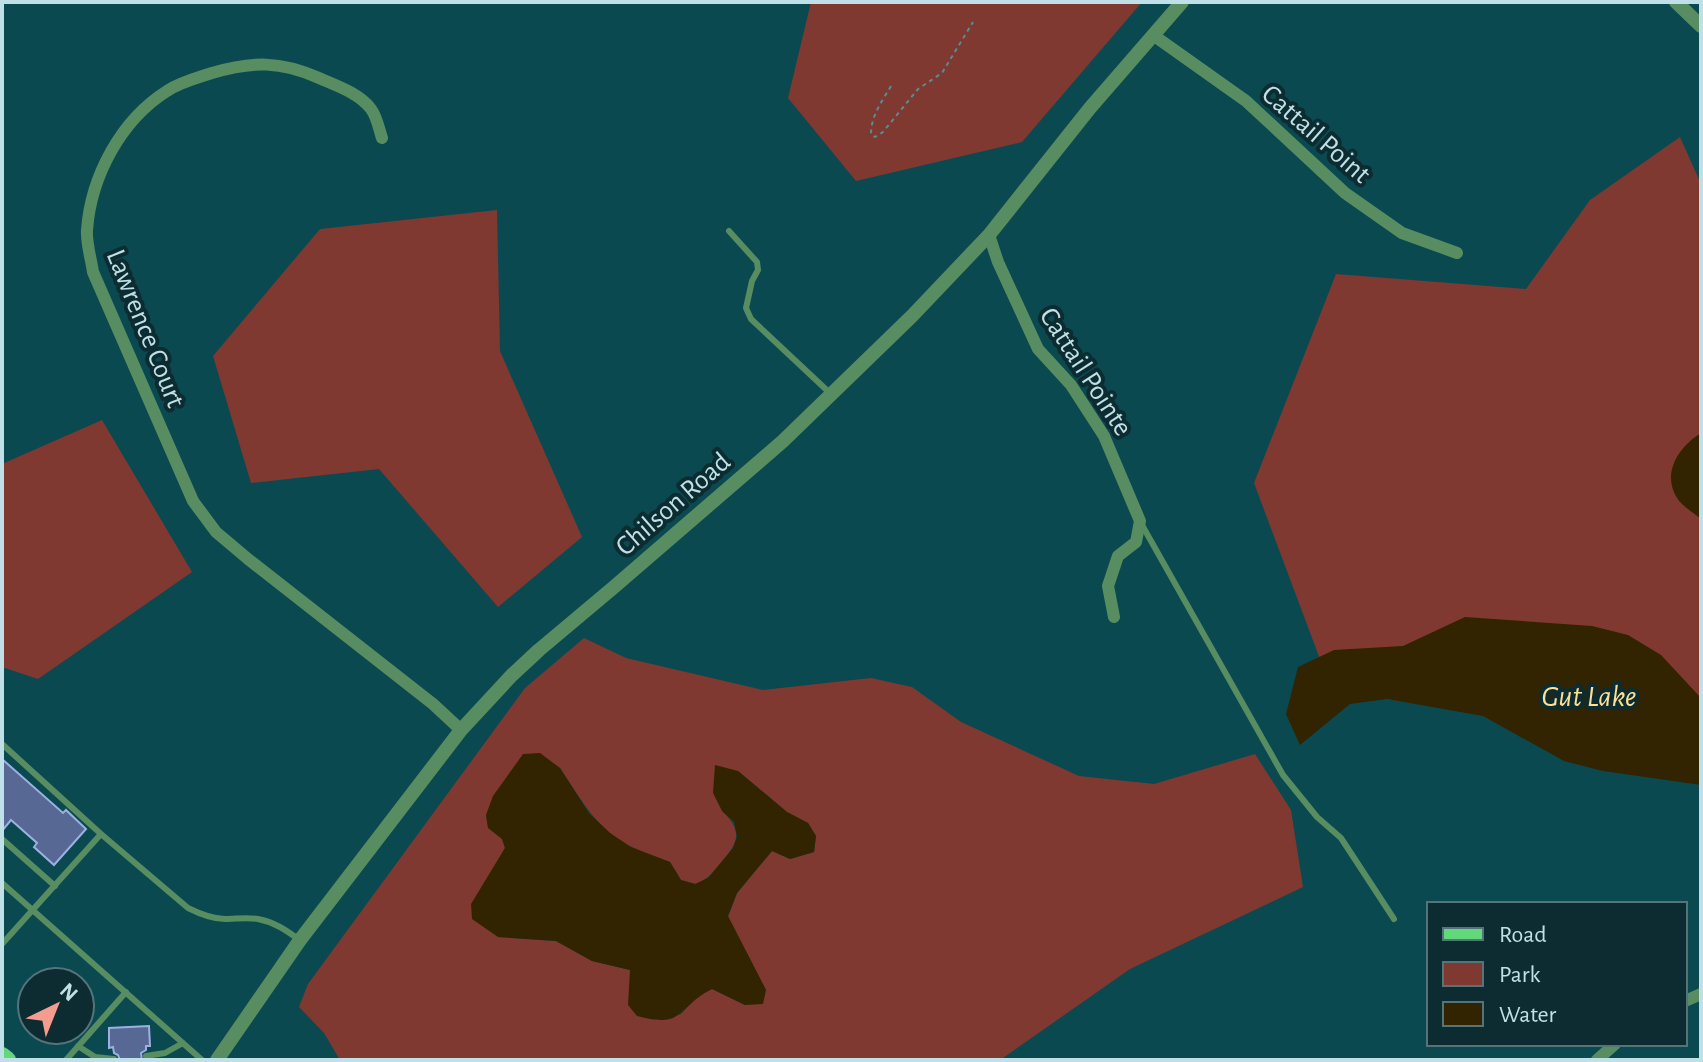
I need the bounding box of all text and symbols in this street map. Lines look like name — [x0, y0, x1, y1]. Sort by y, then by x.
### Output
street label: Cattail Point — [1256, 80, 1375, 189]
street label: Lawrence Court — [101, 246, 190, 412]
street label: Cattail Pointe — [1034, 303, 1137, 441]
street label: Chilson Road — [611, 448, 736, 561]
water label: Gut Lake — [1542, 682, 1636, 712]
legend — [1427, 902, 1687, 1046]
text: Road — [1499, 923, 1547, 947]
text: Park — [1499, 963, 1540, 987]
north arrow — [16, 966, 96, 1046]
text: N — [56, 979, 82, 1005]
text: Water — [1499, 1003, 1557, 1027]

